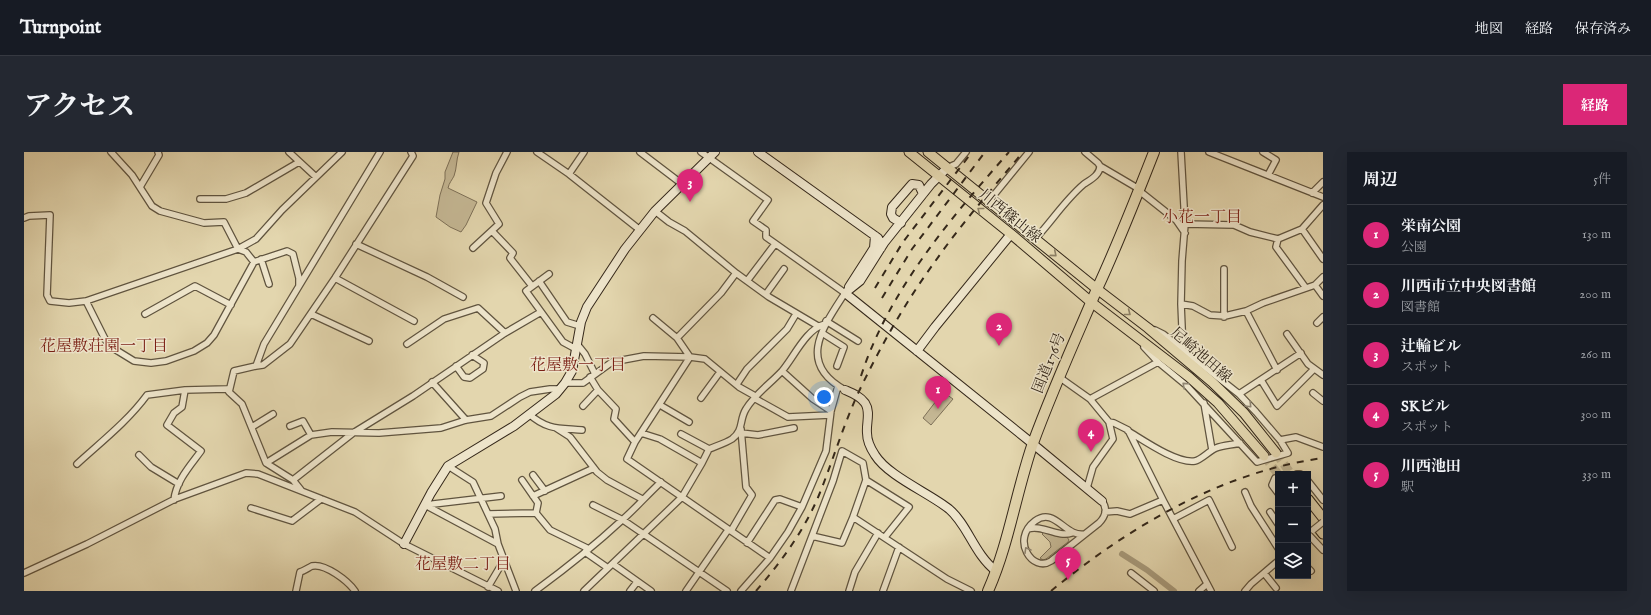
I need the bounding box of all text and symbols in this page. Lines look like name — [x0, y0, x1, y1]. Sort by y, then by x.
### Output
text: Turnpoint — [20, 16, 101, 40]
text: 地図 — [1475, 20, 1503, 38]
text: 経路 — [1525, 20, 1553, 38]
text: 保存済み — [1575, 20, 1631, 38]
button: 経路 — [1563, 84, 1627, 125]
text: アクセス — [24, 90, 135, 125]
pin: 3 — [677, 169, 703, 202]
text: 周辺 — [1363, 170, 1397, 191]
text: 5件 — [1593, 171, 1611, 188]
street label: 川西篠山線 — [975, 185, 1045, 247]
one-way arrow — [978, 207, 985, 214]
district label: 小花一丁目 — [1162, 208, 1242, 228]
text: 栄南公園 — [1401, 217, 1461, 236]
text: 1 — [1374, 226, 1378, 243]
text: 130 m — [1582, 226, 1611, 243]
text: 公園 — [1401, 239, 1427, 256]
one-way arrow — [1050, 249, 1057, 256]
text: 川西市立中央図書館 — [1401, 277, 1536, 296]
text: 2 — [1373, 286, 1379, 303]
text: 200 m — [1579, 286, 1611, 303]
text: 図書館 — [1401, 299, 1440, 316]
one-way arrow — [1124, 308, 1131, 315]
pin: 2 — [986, 313, 1012, 346]
street label: 尼崎池田線 — [1166, 323, 1236, 387]
street label: 国道176号 — [1028, 330, 1070, 396]
district label: 花屋敷荘園一丁目 — [40, 337, 168, 357]
text: 辻輪ビル — [1401, 337, 1461, 356]
text: 3 — [1374, 346, 1378, 363]
text: 260 m — [1580, 346, 1611, 363]
district label: 花屋敷一丁目 — [530, 356, 626, 376]
text: スポット — [1401, 359, 1453, 376]
pin: 1 — [925, 376, 951, 409]
one-way arrow — [1183, 383, 1190, 390]
your location — [814, 387, 834, 407]
text: SKビル — [1401, 397, 1450, 416]
one-way arrow — [1244, 400, 1252, 408]
text: 4 — [1373, 406, 1379, 423]
text: 300 m — [1580, 406, 1611, 423]
pin: 4 — [1078, 419, 1104, 452]
text: スポット — [1401, 419, 1453, 436]
text: 川西池田 — [1401, 457, 1461, 476]
text: 5 — [1374, 466, 1378, 483]
text: 330 m — [1582, 466, 1611, 483]
map controls — [1275, 471, 1311, 579]
button: + — [1275, 471, 1311, 507]
text: 駅 — [1401, 479, 1414, 496]
button: − — [1275, 507, 1311, 543]
button: layers — [1275, 543, 1311, 579]
one-way arrow — [1024, 547, 1031, 554]
pin: 5 — [1055, 547, 1081, 580]
district label: 花屋敷二丁目 — [415, 555, 511, 575]

